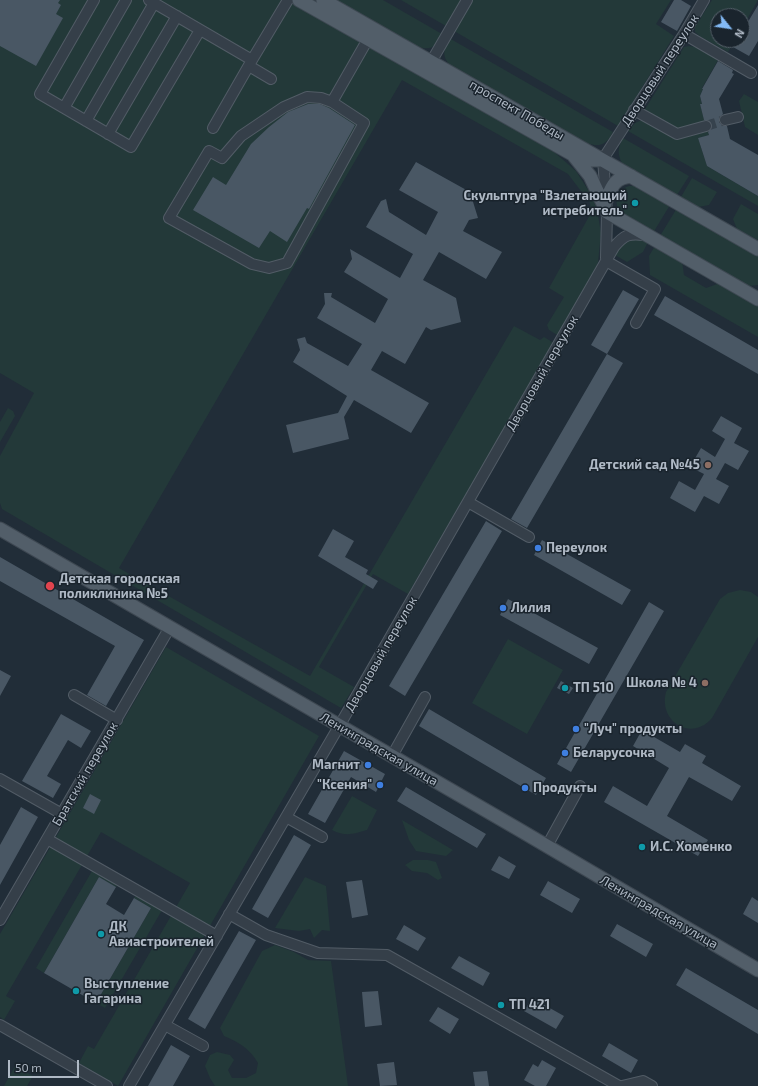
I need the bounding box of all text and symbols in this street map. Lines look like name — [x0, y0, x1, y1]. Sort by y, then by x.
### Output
north arrow — [710, 8, 750, 48]
street label: Дворцовый переулок — [618, 11, 702, 129]
text: N — [732, 27, 748, 40]
street label: проспект Победы — [467, 76, 567, 144]
place label: Скульптура "Взлетающий истребитель" — [463, 188, 627, 219]
marker: Скульптура "Взлетающий истребитель" — [630, 198, 640, 208]
street label: Дворцовый переулок — [503, 313, 581, 433]
place label: Детский сад №45 — [589, 457, 700, 473]
marker: Детский сад №45 — [703, 460, 713, 470]
place label: Переулок — [546, 540, 607, 556]
marker: Переулок — [533, 543, 543, 553]
place label: Детская городская поликлиника №5 — [59, 571, 180, 602]
marker: Детская городская поликлиника №5 — [44, 580, 56, 592]
street label: Дворцовый переулок — [342, 594, 420, 714]
place label: Лилия — [511, 600, 551, 616]
marker: Лилия — [498, 603, 508, 613]
place label: Школа № 4 — [626, 675, 697, 691]
marker: Школа № 4 — [700, 678, 710, 688]
place label: ТП 510 — [573, 680, 614, 696]
marker: ТП 510 — [560, 683, 570, 693]
street label: Ленинградская улица — [317, 709, 441, 789]
street label: Братский переулок — [49, 719, 121, 829]
place label: "Луч" продукты — [584, 721, 682, 737]
marker: "Луч" продукты — [571, 724, 581, 734]
place label: Беларусочка — [573, 745, 655, 761]
marker: Беларусочка — [560, 748, 570, 758]
place label: Магнит — [312, 757, 360, 773]
marker: Магнит — [363, 760, 373, 770]
place label: "Ксения" — [317, 777, 372, 793]
marker: "Ксения" — [375, 780, 385, 790]
place label: Продукты — [533, 780, 597, 796]
marker: Продукты — [520, 783, 530, 793]
place label: И.С. Хоменко — [650, 839, 732, 855]
marker: И.С. Хоменко — [637, 842, 647, 852]
street label: Ленинградская улица — [597, 872, 721, 952]
place label: ДК Авиастроителей — [109, 919, 214, 950]
marker: ДК Авиастроителей — [96, 929, 106, 939]
place label: Выступление Гагарина — [84, 976, 169, 1007]
marker: Выступление Гагарина — [71, 986, 81, 996]
place label: ТП 421 — [509, 997, 550, 1013]
marker: ТП 421 — [496, 1000, 506, 1010]
scale bar — [10, 1052, 81, 1078]
text: 50 m — [15, 1060, 42, 1074]

